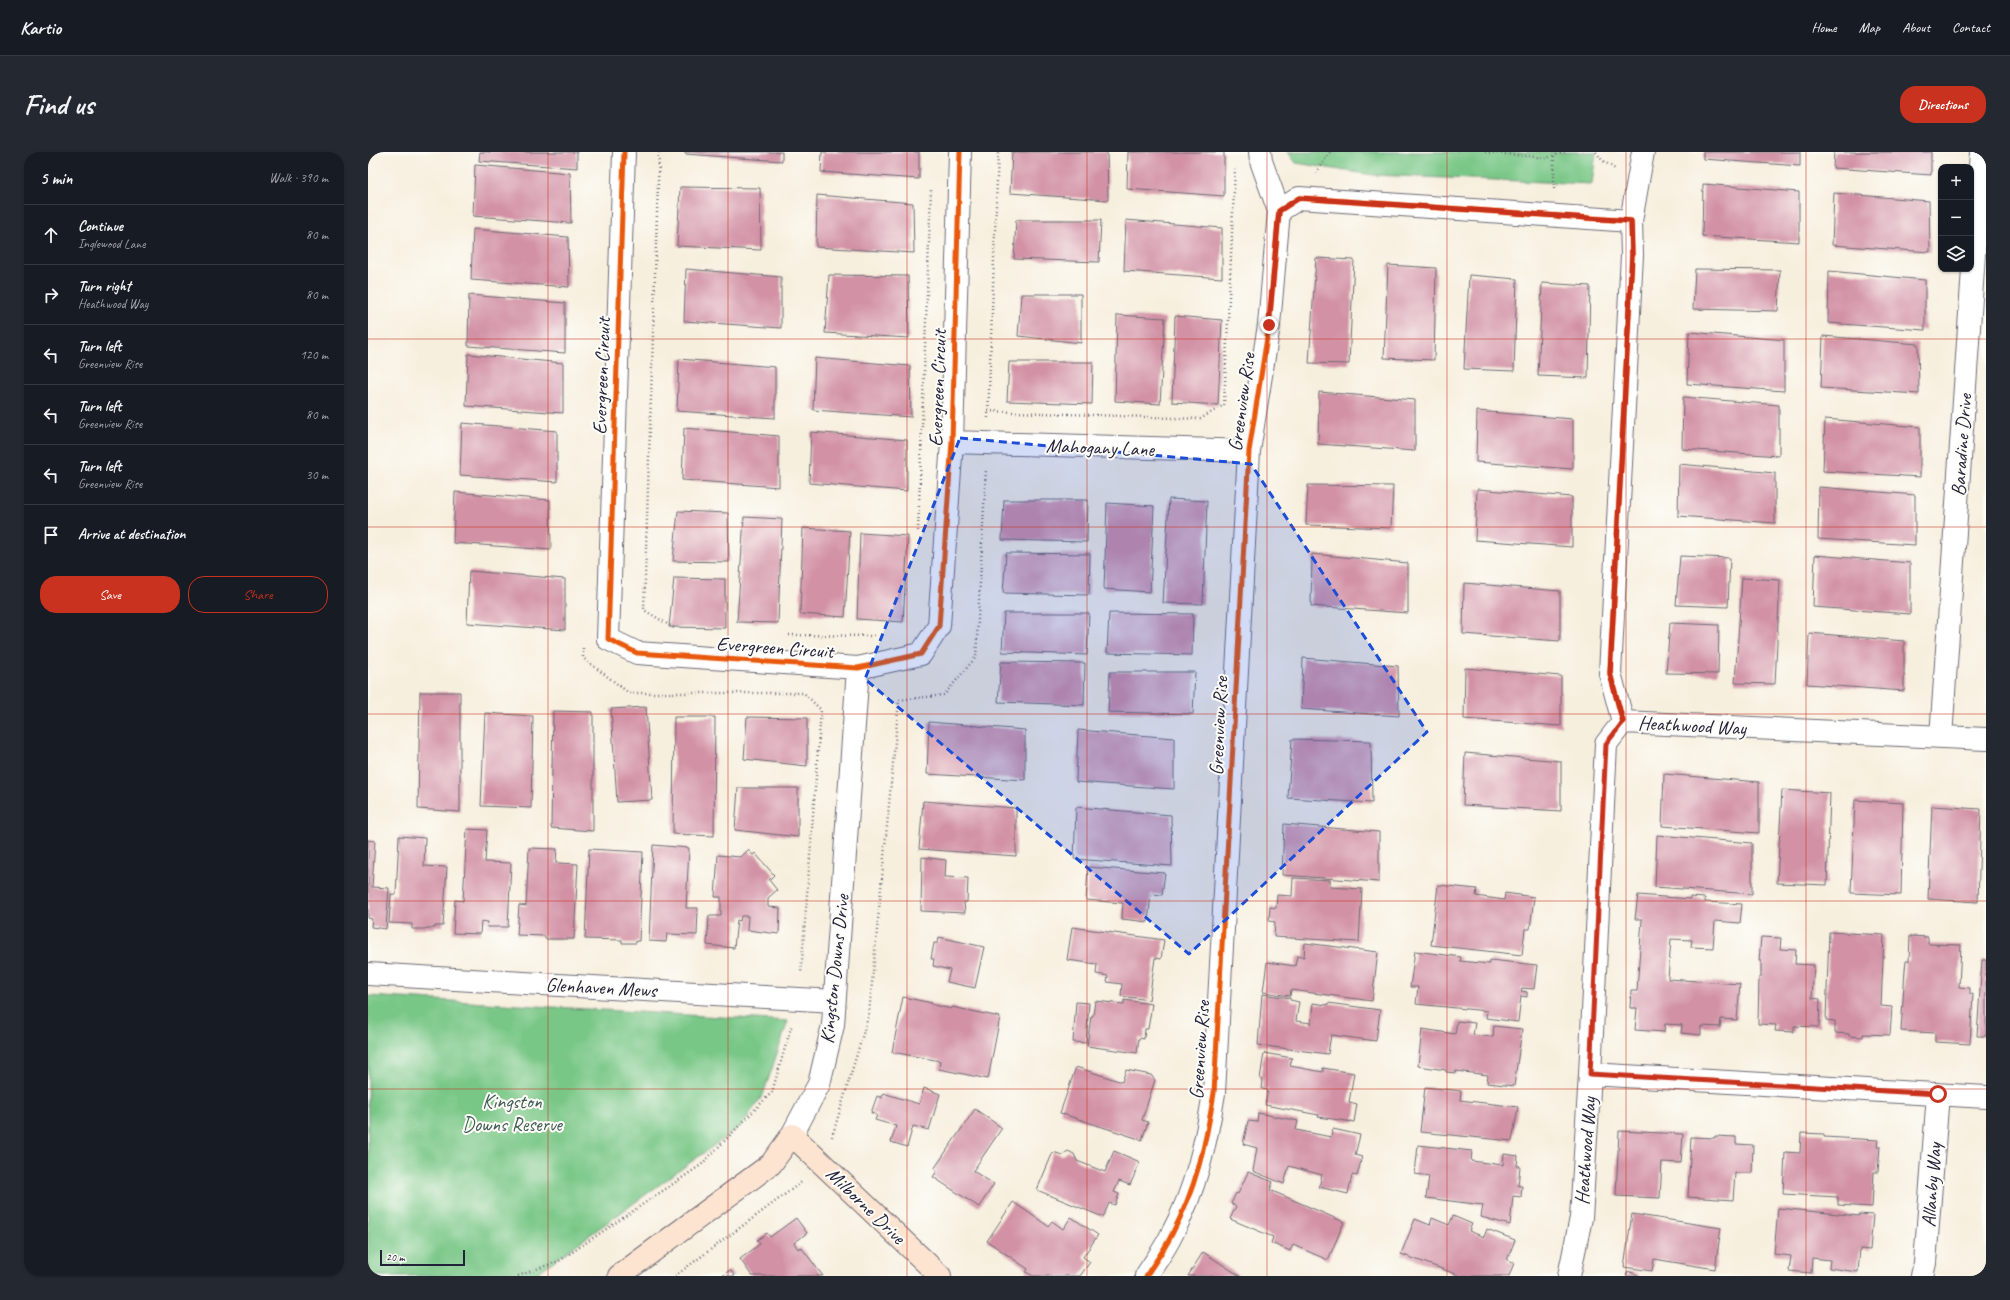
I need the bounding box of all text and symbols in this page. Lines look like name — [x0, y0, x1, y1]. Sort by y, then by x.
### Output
text: Kartio — [20, 16, 61, 40]
text: Home — [1811, 19, 1837, 36]
text: Map — [1859, 19, 1880, 36]
text: About — [1902, 19, 1930, 36]
text: Contact — [1952, 19, 1990, 36]
button: Directions — [1900, 86, 1986, 123]
text: Find us — [24, 87, 94, 122]
map controls — [1938, 164, 1974, 272]
button: + — [1938, 164, 1974, 200]
text: 5 min — [40, 168, 72, 189]
text: Walk · 390 m — [269, 170, 328, 186]
button: − — [1938, 200, 1974, 236]
text: Continue — [78, 217, 123, 236]
icon: ahead — [40, 224, 62, 246]
text: 80 m — [306, 227, 328, 243]
text: Inglewood Lane — [78, 236, 145, 252]
button: layers — [1938, 236, 1974, 272]
text: Turn right — [78, 277, 131, 296]
icon: right — [40, 284, 62, 306]
text: 80 m — [306, 287, 328, 303]
text: Heathwood Way — [78, 296, 148, 312]
street label: Evergreen Circuit — [587, 315, 616, 435]
route end — [1260, 316, 1278, 334]
street label: Evergreen Circuit — [923, 327, 952, 447]
text: Turn left — [78, 337, 121, 356]
icon: left — [40, 344, 62, 366]
text: 120 m — [300, 347, 328, 363]
street label: Greenview Rise — [1222, 350, 1261, 453]
text: Greenview Rise — [78, 356, 142, 372]
street label: Baradine Drive — [1945, 392, 1978, 497]
text: Turn left — [78, 397, 121, 416]
icon: left — [40, 404, 62, 426]
text: 80 m — [306, 407, 328, 423]
text: Greenview Rise — [78, 416, 142, 432]
street label: Mahogany Lane — [1045, 433, 1156, 462]
text: Turn left — [78, 457, 121, 476]
icon: left — [40, 464, 62, 486]
text: 30 m — [306, 467, 328, 483]
text: Greenview Rise — [78, 476, 142, 492]
icon: arrive — [40, 524, 62, 546]
text: Arrive at destination — [78, 525, 185, 544]
button: Save — [40, 576, 180, 613]
button: Share — [188, 576, 328, 613]
street label: Evergreen Circuit — [716, 631, 837, 664]
street label: Greenview Rise — [1203, 675, 1234, 776]
street label: Heathwood Way — [1637, 710, 1748, 741]
street label: Kingston Downs Drive — [814, 892, 855, 1045]
street label: Glenhaven Mews — [545, 972, 659, 1003]
street label: Greenview Rise — [1184, 998, 1216, 1100]
route start — [1929, 1085, 1947, 1103]
park label: Kingston Downs Reserve — [462, 1089, 563, 1137]
street label: Heathwood Way — [1569, 1095, 1602, 1206]
street label: Allanby Way — [1916, 1140, 1947, 1228]
street label: Milborne Drive — [821, 1161, 912, 1250]
scale bar — [380, 1248, 465, 1267]
text: 20 m — [386, 1250, 405, 1264]

